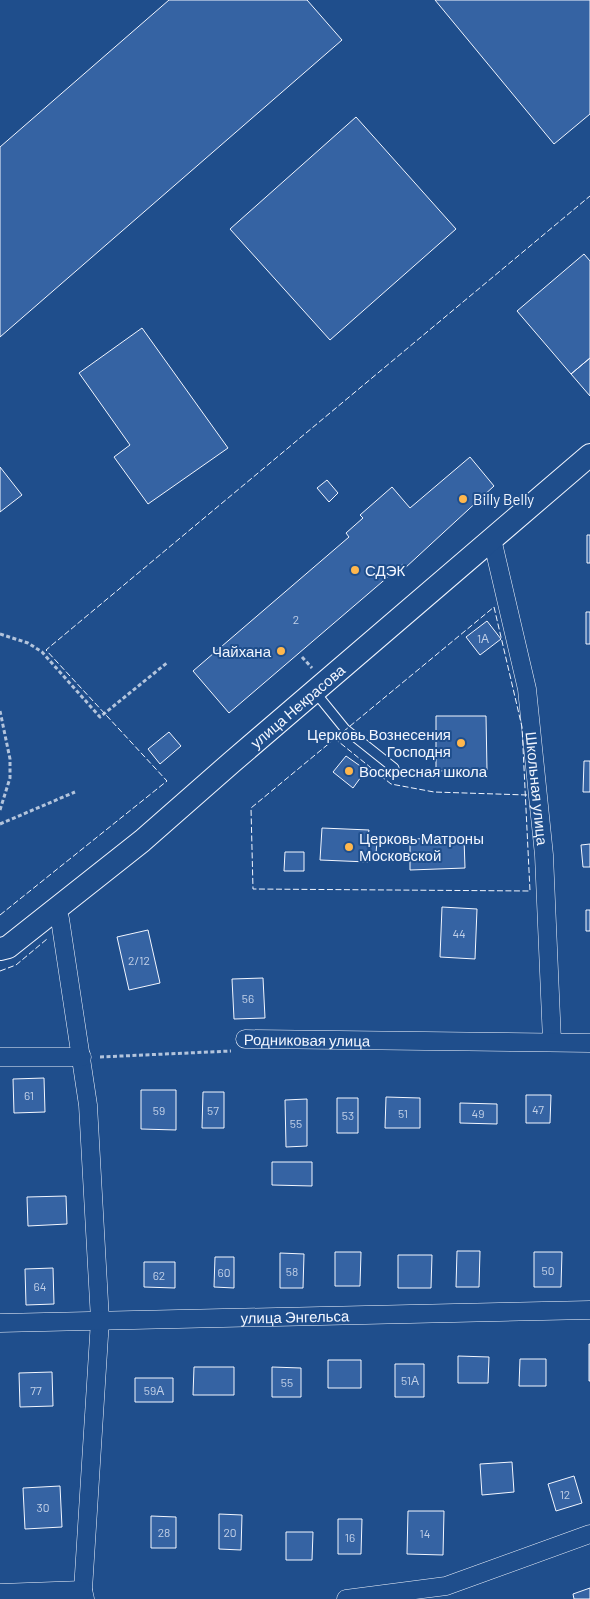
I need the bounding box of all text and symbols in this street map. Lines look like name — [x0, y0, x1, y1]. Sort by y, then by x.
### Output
place label: Billy Belly — [473, 490, 534, 508]
marker: Billy Belly — [457, 493, 469, 505]
place label: СДЭК — [365, 561, 405, 579]
marker: СДЭК — [349, 564, 361, 576]
house number: 2 — [293, 612, 299, 626]
house number: 1А — [477, 631, 489, 645]
place label: Чайхана — [212, 642, 272, 660]
marker: Чайхана — [275, 645, 287, 657]
street label: улица Некрасова — [246, 660, 349, 751]
place label: Церковь Вознесения Господня — [307, 725, 451, 760]
street label: Школьная улица — [522, 731, 552, 847]
marker: Церковь Вознесения Господня — [455, 737, 467, 749]
place label: Воскресная школа — [359, 762, 488, 780]
marker: Воскресная школа — [343, 765, 355, 777]
place label: Церковь Матроны Московской — [359, 829, 484, 864]
marker: Церковь Матроны Московской — [343, 841, 355, 853]
house number: 44 — [452, 926, 466, 940]
house number: 2/12 — [128, 953, 150, 967]
house number: 56 — [242, 991, 254, 1005]
street label: Родниковая улица — [244, 1030, 371, 1049]
house number: 61 — [24, 1088, 34, 1102]
house number: 47 — [532, 1102, 544, 1116]
house number: 59 — [153, 1103, 165, 1117]
house number: 57 — [207, 1103, 219, 1117]
house number: 51 — [398, 1106, 408, 1120]
house number: 49 — [472, 1106, 484, 1120]
house number: 53 — [342, 1108, 354, 1122]
house number: 55 — [290, 1116, 302, 1130]
house number: 50 — [542, 1263, 554, 1277]
house number: 58 — [286, 1264, 298, 1278]
house number: 60 — [218, 1265, 230, 1279]
house number: 62 — [153, 1268, 165, 1282]
house number: 64 — [34, 1279, 46, 1293]
street label: улица Энгельса — [240, 1306, 350, 1327]
house number: 51А — [401, 1373, 419, 1387]
house number: 55 — [281, 1375, 293, 1389]
house number: 77 — [30, 1383, 42, 1397]
house number: 59А — [144, 1383, 164, 1397]
house number: 12 — [560, 1487, 570, 1501]
house number: 30 — [37, 1500, 49, 1514]
house number: 28 — [158, 1525, 170, 1539]
house number: 20 — [223, 1525, 237, 1539]
house number: 14 — [420, 1526, 430, 1540]
house number: 16 — [345, 1530, 355, 1544]

